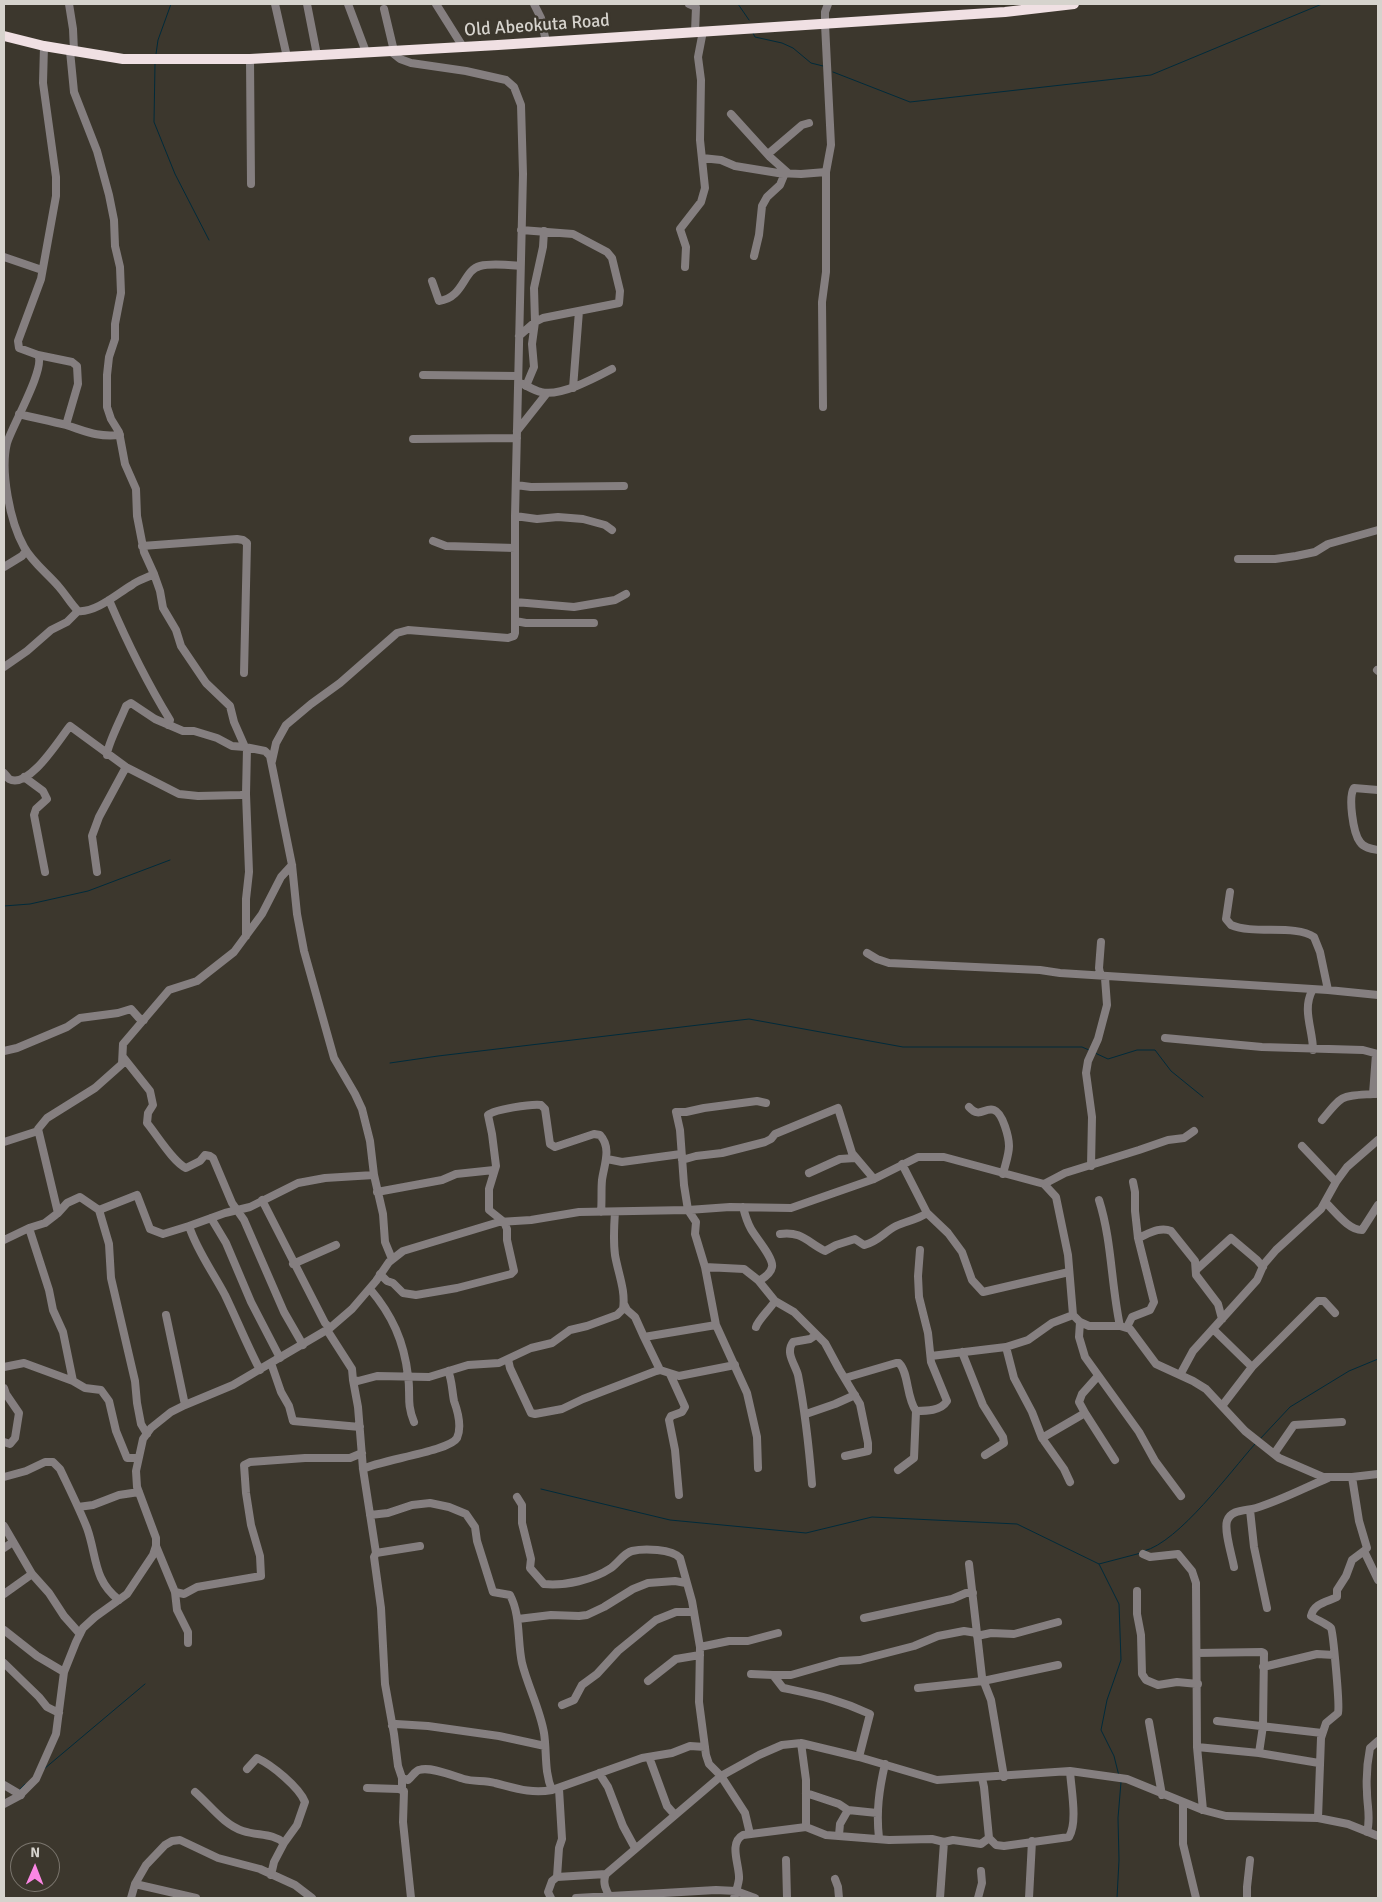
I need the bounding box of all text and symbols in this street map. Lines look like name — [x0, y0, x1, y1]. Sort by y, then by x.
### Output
street label: Old Abeokuta Road — [463, 10, 611, 42]
north arrow — [10, 1842, 60, 1892]
text: N — [30, 1844, 40, 1861]

